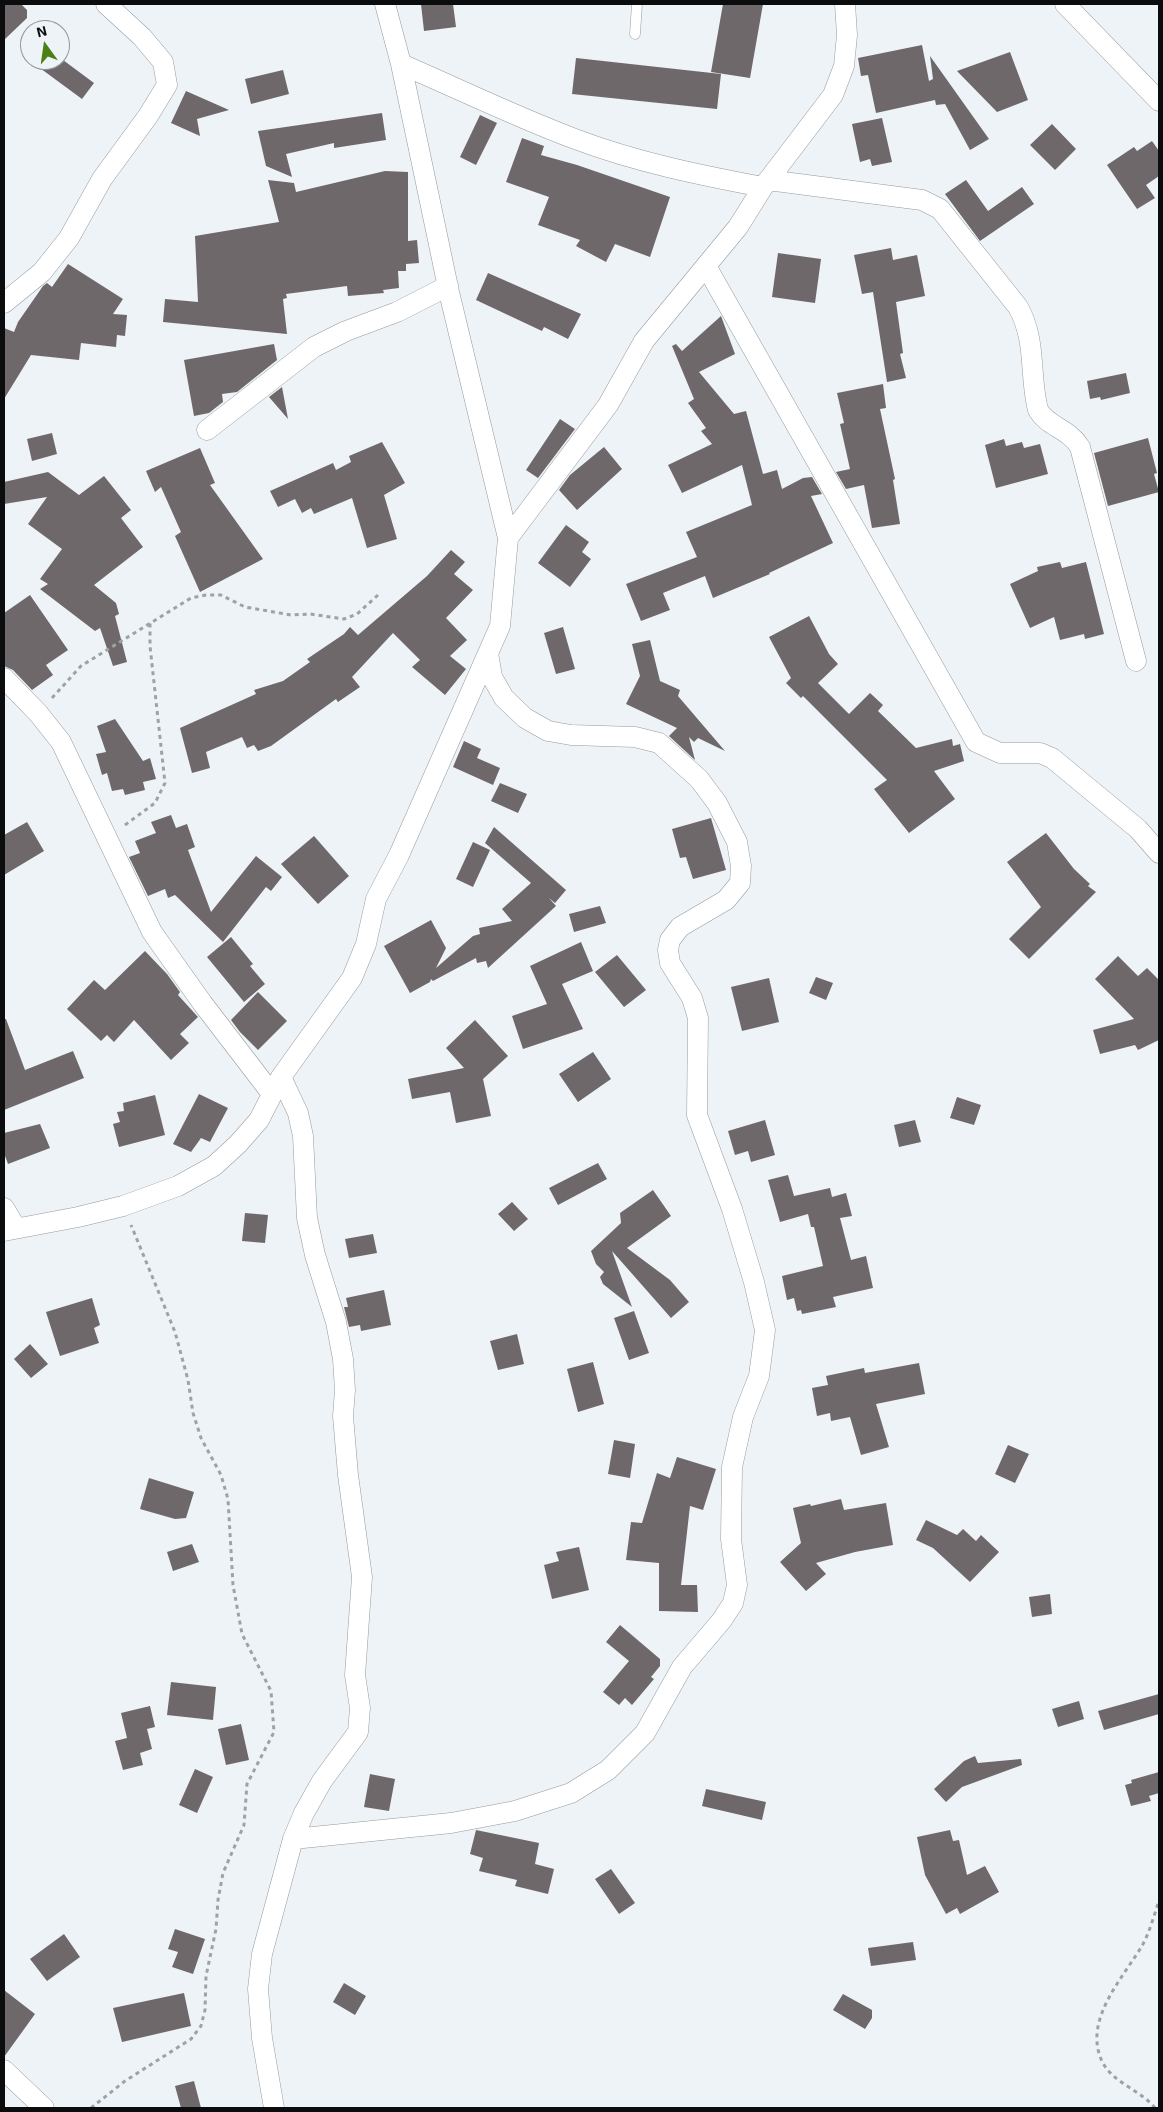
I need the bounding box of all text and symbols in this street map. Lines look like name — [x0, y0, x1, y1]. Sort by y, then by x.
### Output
north arrow — [20, 20, 70, 70]
text: N — [35, 21, 48, 40]

